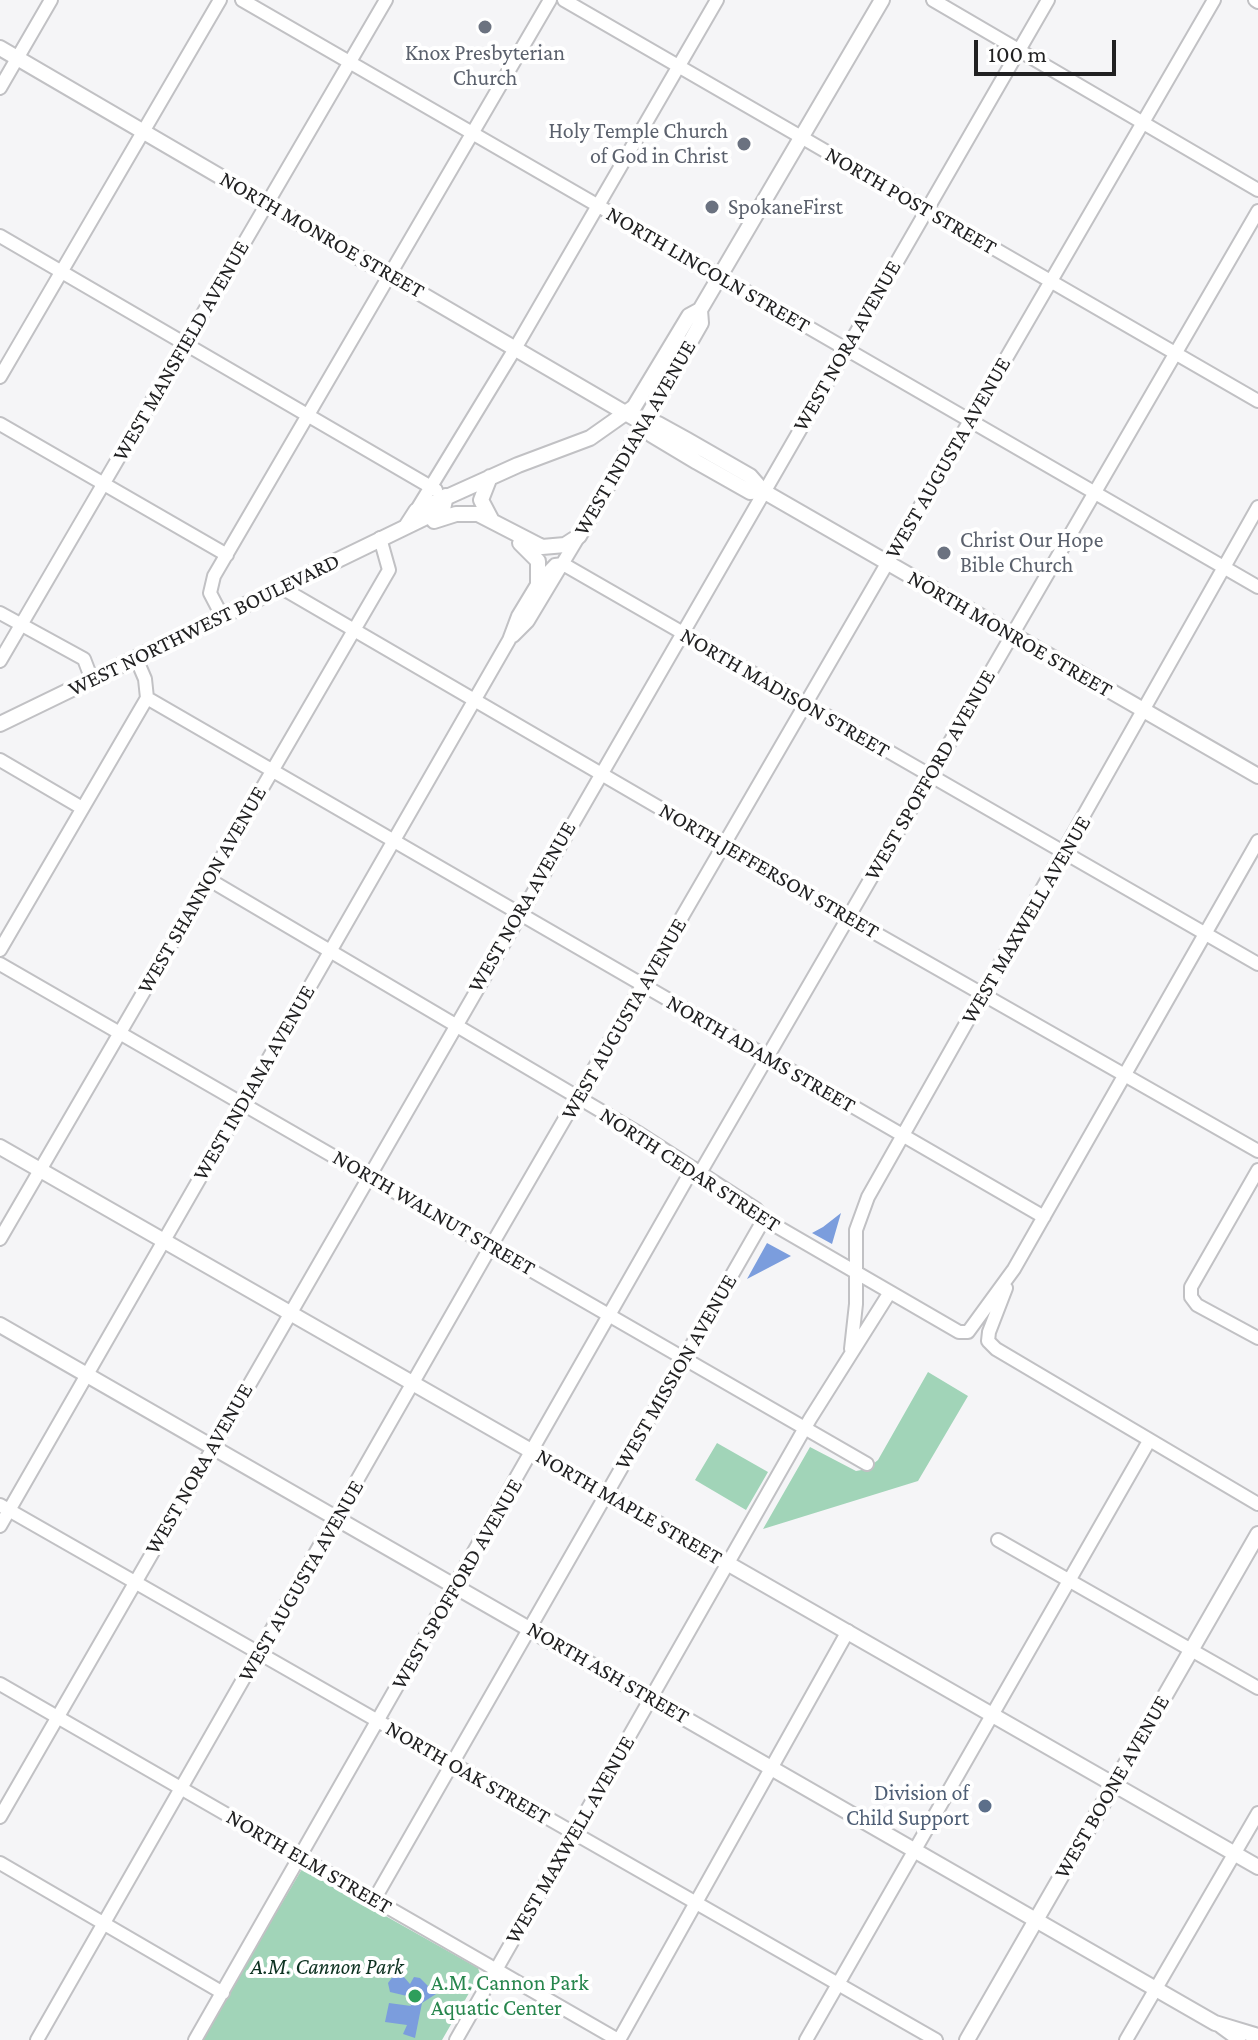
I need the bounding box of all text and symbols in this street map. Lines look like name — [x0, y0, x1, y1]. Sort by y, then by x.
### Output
marker: Knox Presbyterian Church — [476, 18, 494, 36]
scale bar — [978, 24, 1120, 74]
place label: Knox Presbyterian Church — [405, 40, 565, 92]
text: 100 m — [988, 40, 1047, 67]
place label: Holy Temple Church of God in Christ — [548, 118, 728, 170]
marker: Holy Temple Church of God in Christ — [735, 135, 753, 153]
street label: NORTH POST STREET — [821, 141, 1001, 261]
street label: NORTH MONROE STREET — [215, 166, 429, 304]
place label: SpokaneFirst — [728, 194, 843, 220]
marker: SpokaneFirst — [703, 198, 721, 216]
street label: NORTH LINCOLN STREET — [601, 201, 815, 339]
street label: WEST MANSFIELD AVENUE — [107, 236, 255, 466]
street label: WEST NORA AVENUE — [787, 256, 907, 436]
street label: WEST INDIANA AVENUE — [568, 335, 702, 541]
street label: WEST AUGUSTA AVENUE — [879, 352, 1017, 564]
place label: Christ Our Hope Bible Church — [960, 527, 1103, 578]
marker: Christ Our Hope Bible Church — [935, 544, 953, 562]
street label: WEST NORTHWEST BOULEVARD — [64, 548, 344, 702]
street label: NORTH MONROE STREET — [903, 565, 1117, 703]
street label: NORTH MADISON STREET — [676, 622, 894, 764]
street label: WEST SPOFFORD AVENUE — [859, 665, 1001, 885]
street label: WEST SHANNON AVENUE — [132, 782, 272, 998]
street label: NORTH JEFFERSON STREET — [654, 797, 884, 945]
street label: WEST MAXWELL AVENUE — [956, 811, 1096, 1029]
street label: WEST NORA AVENUE — [462, 817, 582, 997]
street label: WEST AUGUSTA AVENUE — [555, 913, 693, 1125]
street label: WEST INDIANA AVENUE — [187, 980, 321, 1186]
street label: NORTH ADAMS STREET — [662, 989, 860, 1119]
street label: NORTH CEDAR STREET — [595, 1102, 785, 1238]
street label: NORTH WALNUT STREET — [328, 1144, 540, 1282]
street label: WEST MISSION AVENUE — [609, 1270, 743, 1474]
street label: WEST NORA AVENUE — [139, 1379, 259, 1559]
street label: NORTH MAPLE STREET — [531, 1443, 727, 1571]
street label: WEST SPOFFORD AVENUE — [386, 1474, 528, 1694]
street label: WEST AUGUSTA AVENUE — [232, 1475, 370, 1687]
street label: NORTH ASH STREET — [522, 1616, 694, 1730]
street label: WEST BOONE AVENUE — [1049, 1690, 1175, 1884]
street label: NORTH OAK STREET — [381, 1715, 555, 1831]
street label: WEST MAXWELL AVENUE — [500, 1731, 640, 1949]
place label: Division of Child Support — [846, 1780, 969, 1832]
marker: Division of Child Support — [976, 1797, 994, 1815]
street label: NORTH ELM STREET — [221, 1804, 397, 1920]
park label: A.M. Cannon Park — [250, 1954, 404, 1980]
place label: A.M. Cannon Park Aquatic Center — [431, 1970, 589, 2022]
marker: A.M. Cannon Park Aquatic Center — [406, 1987, 424, 2005]

